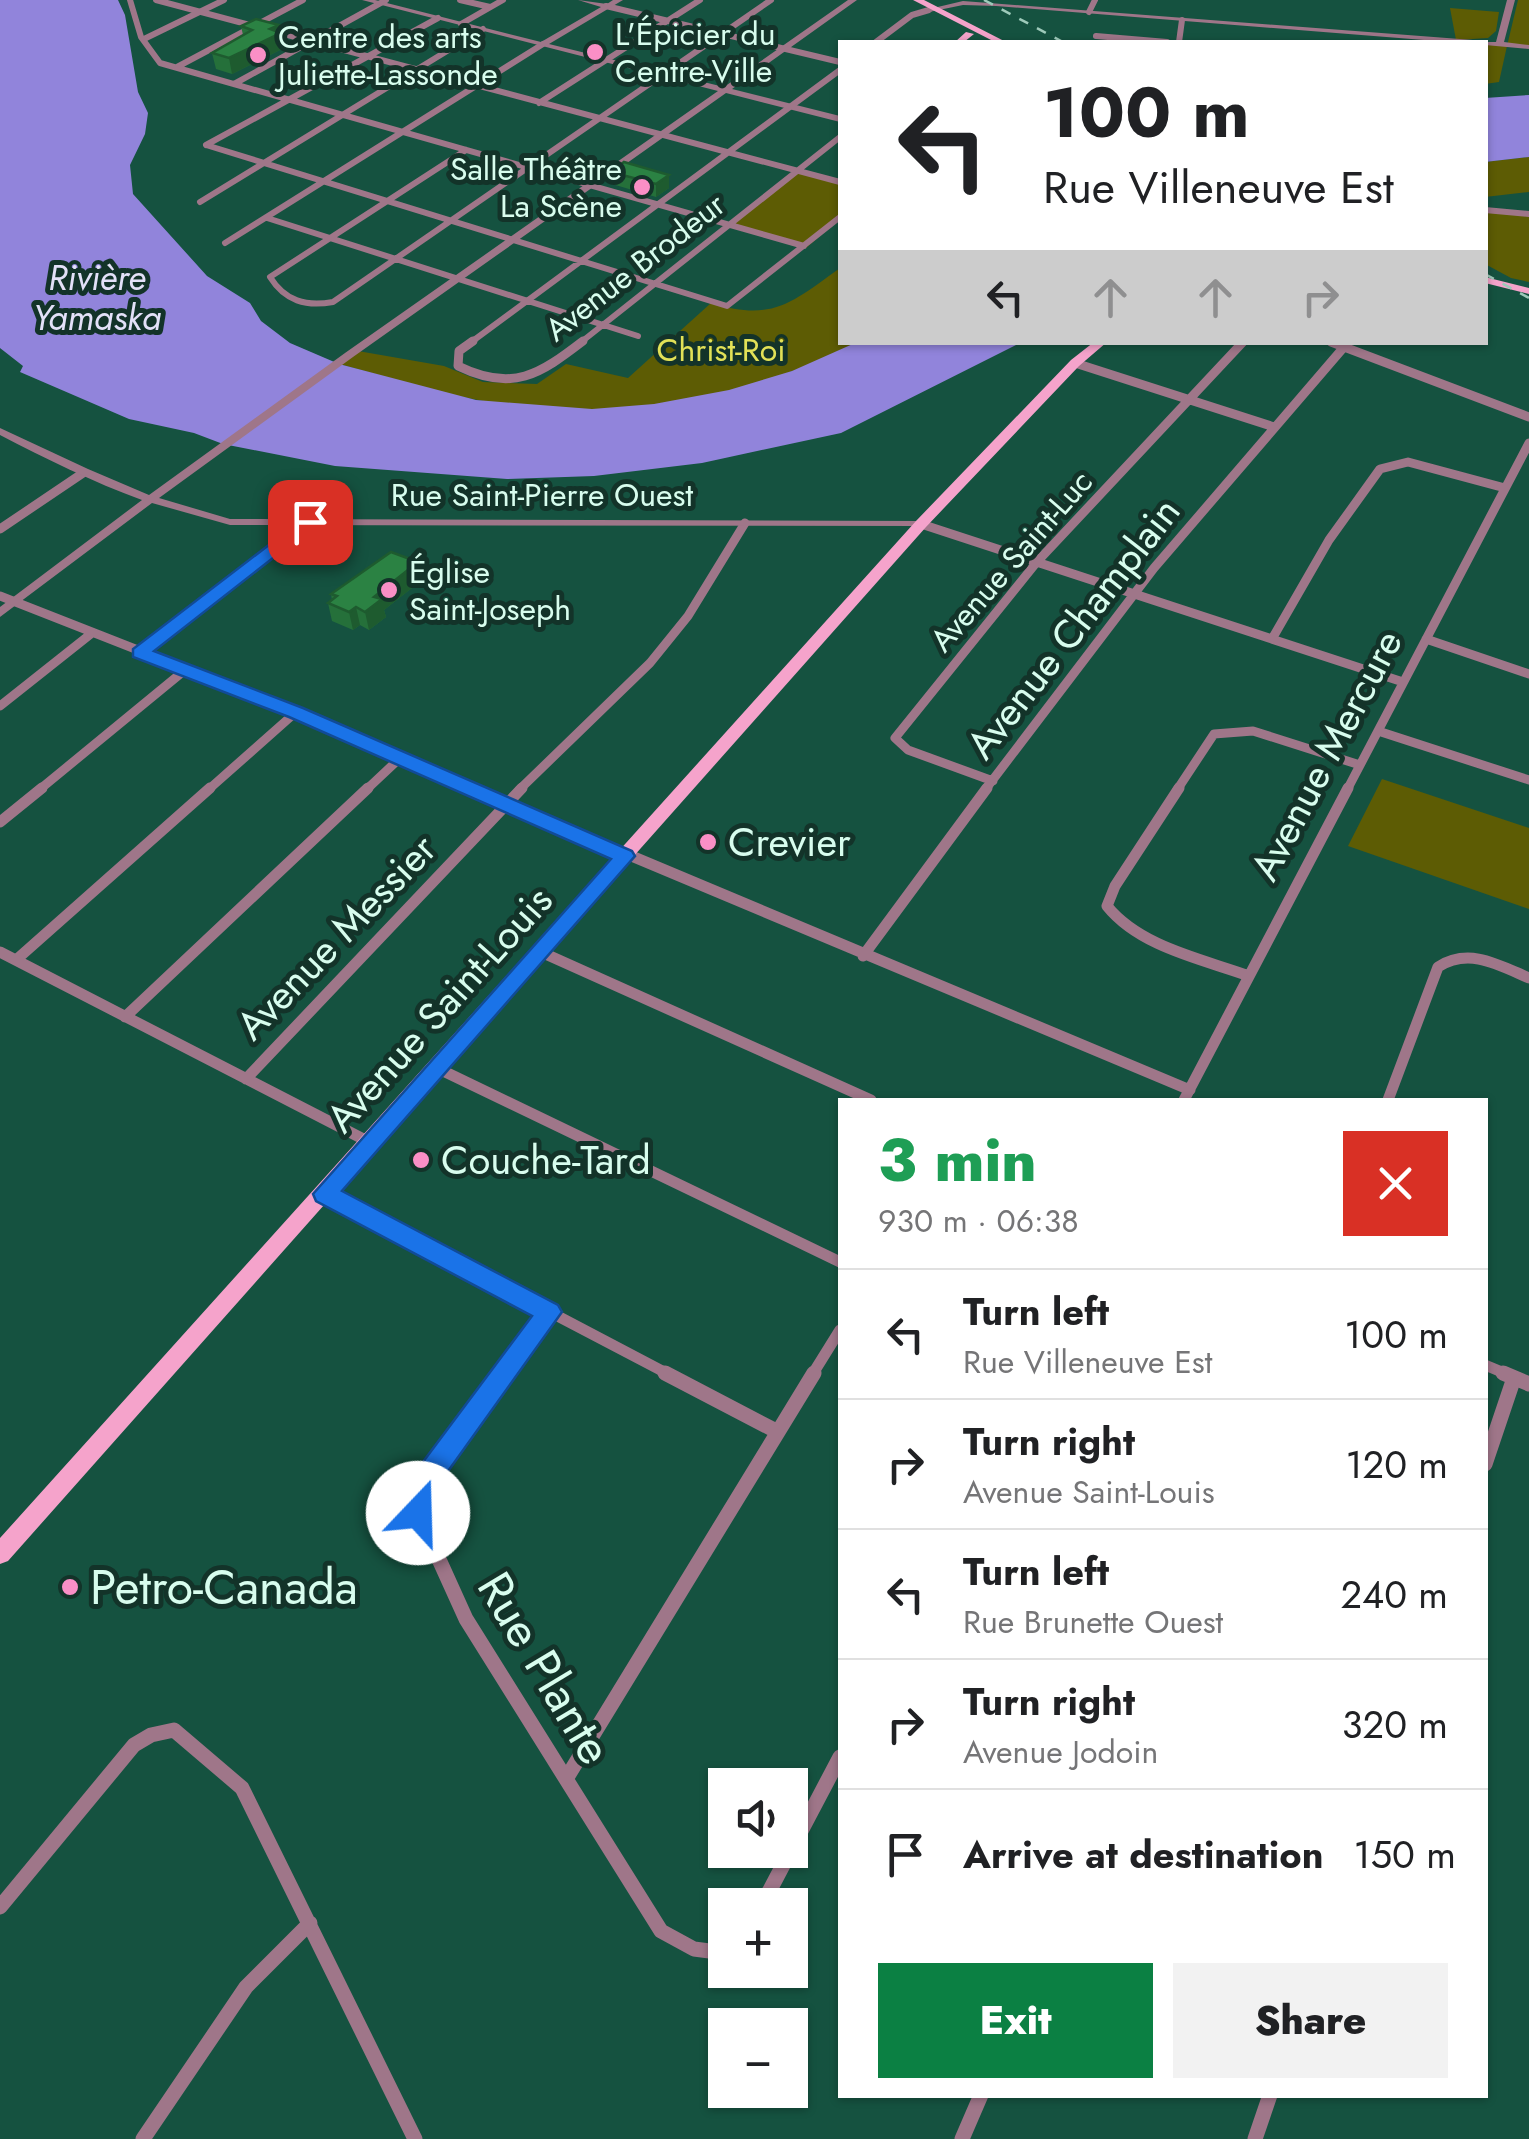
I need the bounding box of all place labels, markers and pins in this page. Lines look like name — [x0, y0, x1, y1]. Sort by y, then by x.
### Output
place label: L'Épicier du Centre-Ville — [615, 11, 776, 94]
place label: Centre des arts Juliette-Lassonde — [274, 14, 498, 97]
marker: L'Épicier du Centre-Ville — [584, 41, 606, 63]
marker: Centre des arts Juliette-Lassonde — [247, 44, 269, 66]
place label: Salle Théâtre La Scène — [450, 146, 622, 229]
marker: Salle Théâtre La Scène — [631, 176, 653, 198]
pin — [268, 480, 353, 565]
place label: Église Saint-Joseph — [409, 549, 571, 632]
marker: Église Saint-Joseph — [378, 579, 400, 601]
place label: Crevier — [728, 813, 851, 871]
marker: Crevier — [697, 831, 719, 853]
place label: Couche-Tard — [441, 1131, 651, 1189]
marker: Couche-Tard — [410, 1149, 432, 1171]
place label: Petro-Canada — [90, 1553, 358, 1622]
marker: Petro-Canada — [59, 1576, 81, 1598]

